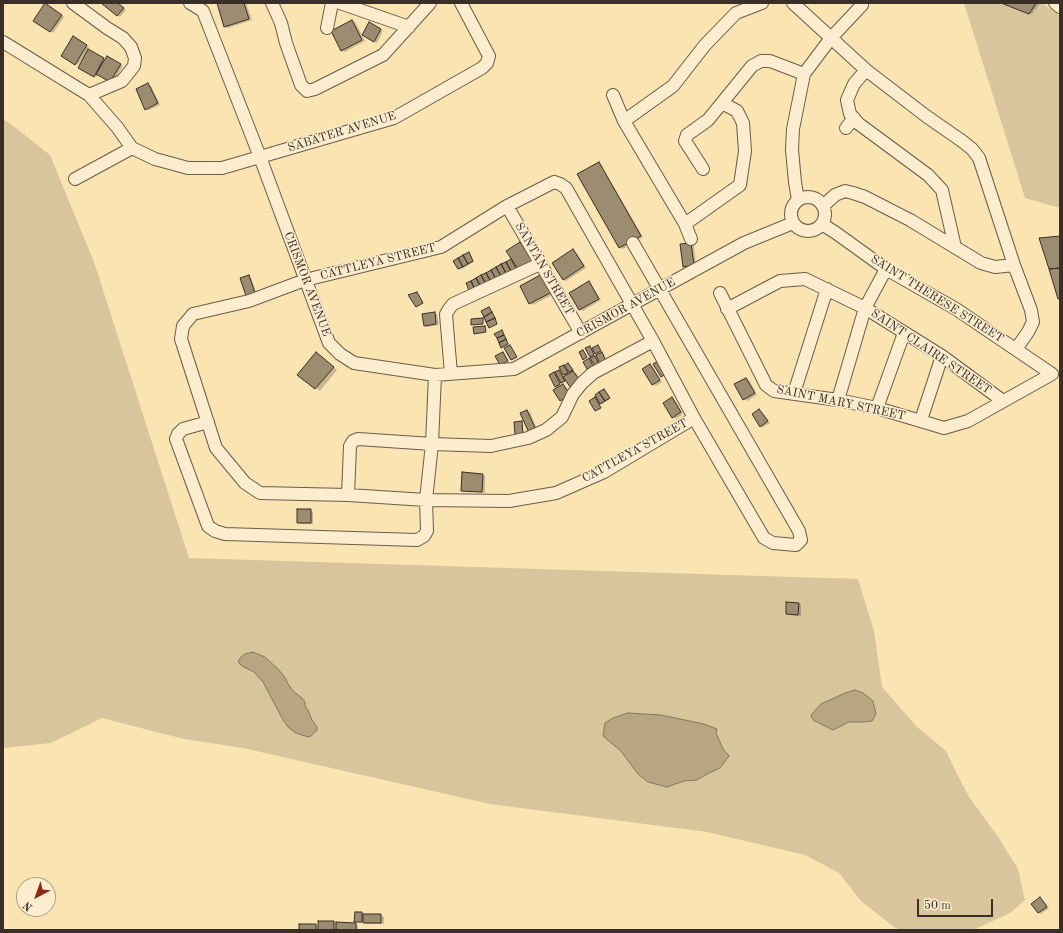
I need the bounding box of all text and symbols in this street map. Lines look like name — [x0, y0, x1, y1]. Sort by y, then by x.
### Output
street label: SABATER AVENUE — [286, 109, 398, 155]
street label: SANTAN STREET — [512, 220, 576, 318]
street label: CRISMOR AVENUE — [280, 230, 334, 338]
street label: CATTLEYA STREET — [319, 241, 437, 283]
street label: SAINT THERESE STREET — [868, 252, 1006, 346]
street label: CRISMOR AVENUE — [574, 275, 678, 341]
street label: SAINT CLAIRE STREET — [868, 306, 994, 398]
street label: SAINT MARY STREET — [775, 382, 907, 424]
street label: CATTLEYA STREET — [580, 416, 690, 486]
north arrow — [16, 877, 56, 917]
scale bar — [919, 891, 995, 917]
text: N — [22, 899, 35, 913]
text: 50 m — [924, 900, 951, 912]

